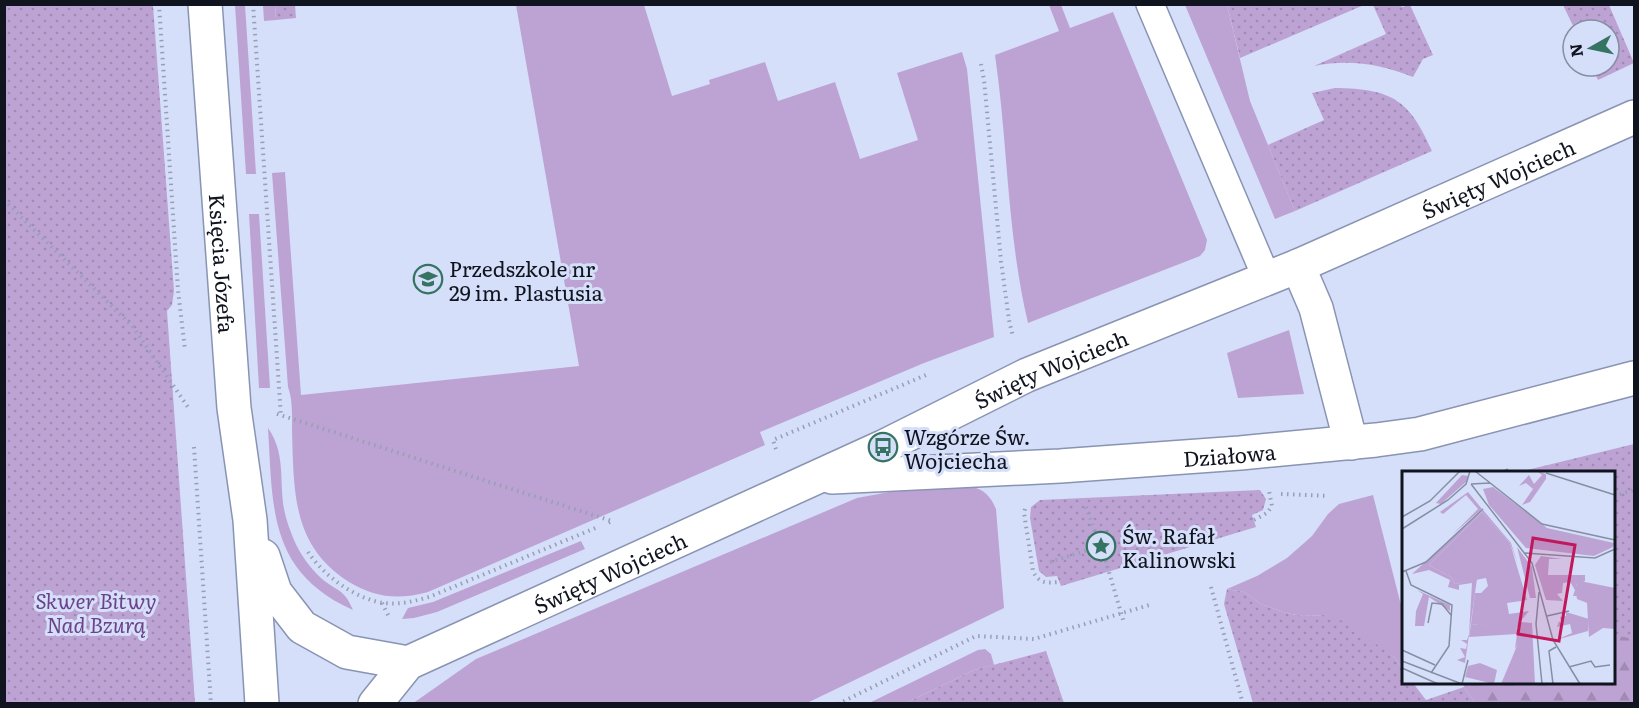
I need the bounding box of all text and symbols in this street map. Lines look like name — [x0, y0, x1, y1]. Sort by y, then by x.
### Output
north arrow — [1561, 18, 1621, 78]
text: N — [1562, 42, 1588, 59]
street label: Święty Wojciech — [1416, 130, 1580, 225]
street label: Księcia Józefa — [203, 193, 244, 335]
place label: Przedszkole nr 29 im. Plastusia — [449, 252, 604, 307]
school or university icon: Przedszkole nr 29 im. Plastusia — [412, 263, 444, 295]
street label: Święty Wojciech — [968, 321, 1132, 415]
place label: Wzgórze Św. Wojciecha — [904, 420, 1030, 475]
bus stop icon: Wzgórze Św. Wojciecha — [867, 431, 899, 463]
street label: Działowa — [1182, 434, 1278, 473]
inset map — [1402, 471, 1615, 684]
place label: Św. Rafał Kalinowski — [1122, 519, 1236, 574]
street label: Święty Wojciech — [528, 523, 691, 620]
place icon: Św. Rafał Kalinowski — [1085, 530, 1117, 562]
park label: Skwer Bitwy Nad Bzurą — [35, 584, 157, 639]

